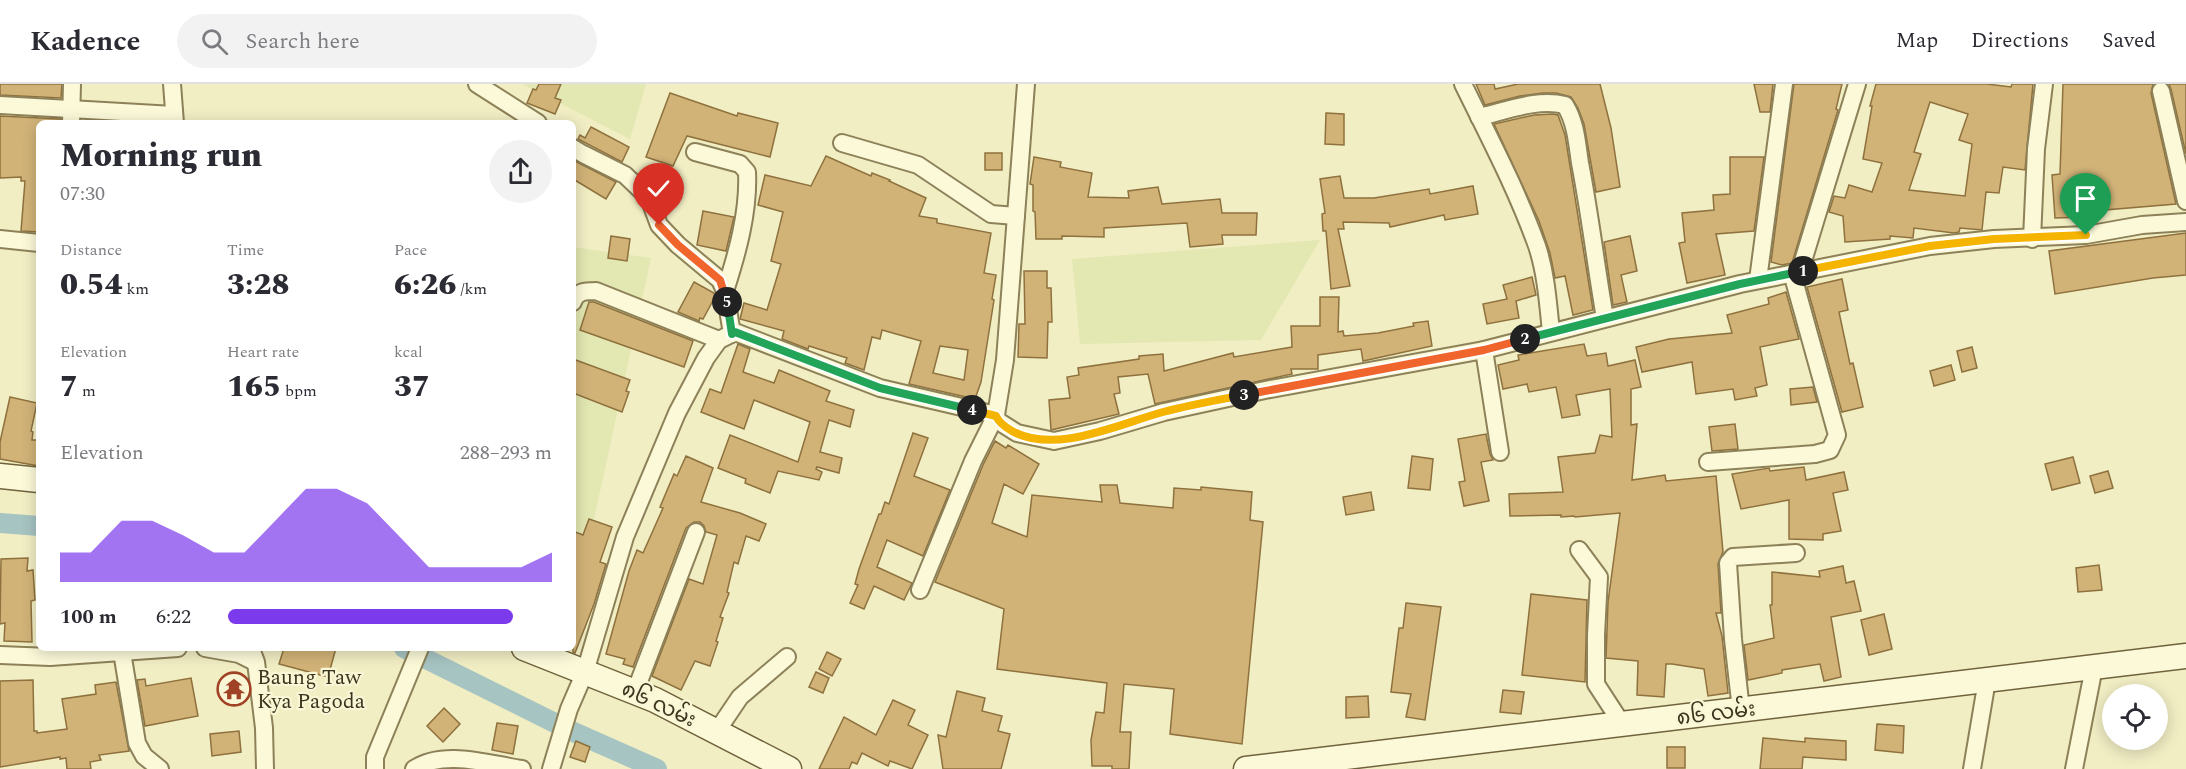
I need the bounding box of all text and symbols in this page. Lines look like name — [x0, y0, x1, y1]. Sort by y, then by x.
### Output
search box — [177, 14, 597, 68]
text: Kadence — [30, 20, 141, 63]
icon: search — [198, 25, 231, 58]
text: Search here — [246, 25, 360, 58]
text: Map — [1896, 25, 1938, 57]
text: Directions — [1971, 25, 2069, 57]
text: Saved — [2102, 25, 2156, 57]
text: Morning run — [60, 131, 262, 181]
button: share — [489, 140, 552, 203]
pin — [633, 163, 684, 225]
icon: check — [642, 172, 675, 205]
pin — [2060, 173, 2111, 235]
text: 07:30 — [60, 179, 105, 209]
icon: arrive — [2069, 182, 2102, 215]
text: Distance — [60, 238, 122, 262]
text: Time — [227, 238, 264, 262]
text: Pace — [394, 238, 427, 262]
pin: 1 — [1788, 256, 1818, 286]
text: 1 — [1799, 259, 1807, 283]
text: 0.54 — [60, 262, 122, 308]
text: 3:28 — [227, 262, 289, 308]
text: 6:26 — [394, 262, 456, 308]
text: km — [122, 277, 149, 301]
text: /km — [456, 277, 487, 301]
pin: 5 — [712, 287, 742, 317]
text: 5 — [723, 290, 731, 314]
pin: 2 — [1510, 324, 1540, 354]
text: 2 — [1521, 327, 1529, 351]
text: Elevation — [60, 340, 127, 364]
text: Heart rate — [227, 340, 299, 364]
text: kcal — [394, 340, 423, 364]
text: 7 — [60, 364, 78, 410]
text: 165 — [227, 364, 281, 410]
text: 37 — [394, 364, 430, 410]
text: m — [78, 379, 96, 403]
text: bpm — [281, 379, 317, 403]
pin: 3 — [1229, 380, 1259, 410]
text: 3 — [1240, 383, 1248, 407]
pin: 4 — [957, 395, 987, 425]
text: 4 — [968, 398, 976, 422]
text: Elevation — [60, 438, 144, 468]
text: 288–293 m — [460, 438, 552, 468]
text: 100 m — [60, 602, 117, 632]
text: 6:22 — [156, 602, 191, 632]
place label: Baung Taw Kya Pagoda — [257, 662, 366, 718]
temple icon: Baung Taw Kya Pagoda — [216, 671, 252, 707]
street label: ၈၆ လမ်း — [616, 673, 702, 736]
map controls — [2102, 684, 2168, 750]
button: locate — [2102, 684, 2168, 750]
street label: ၈၆ လမ်း — [1675, 692, 1757, 735]

